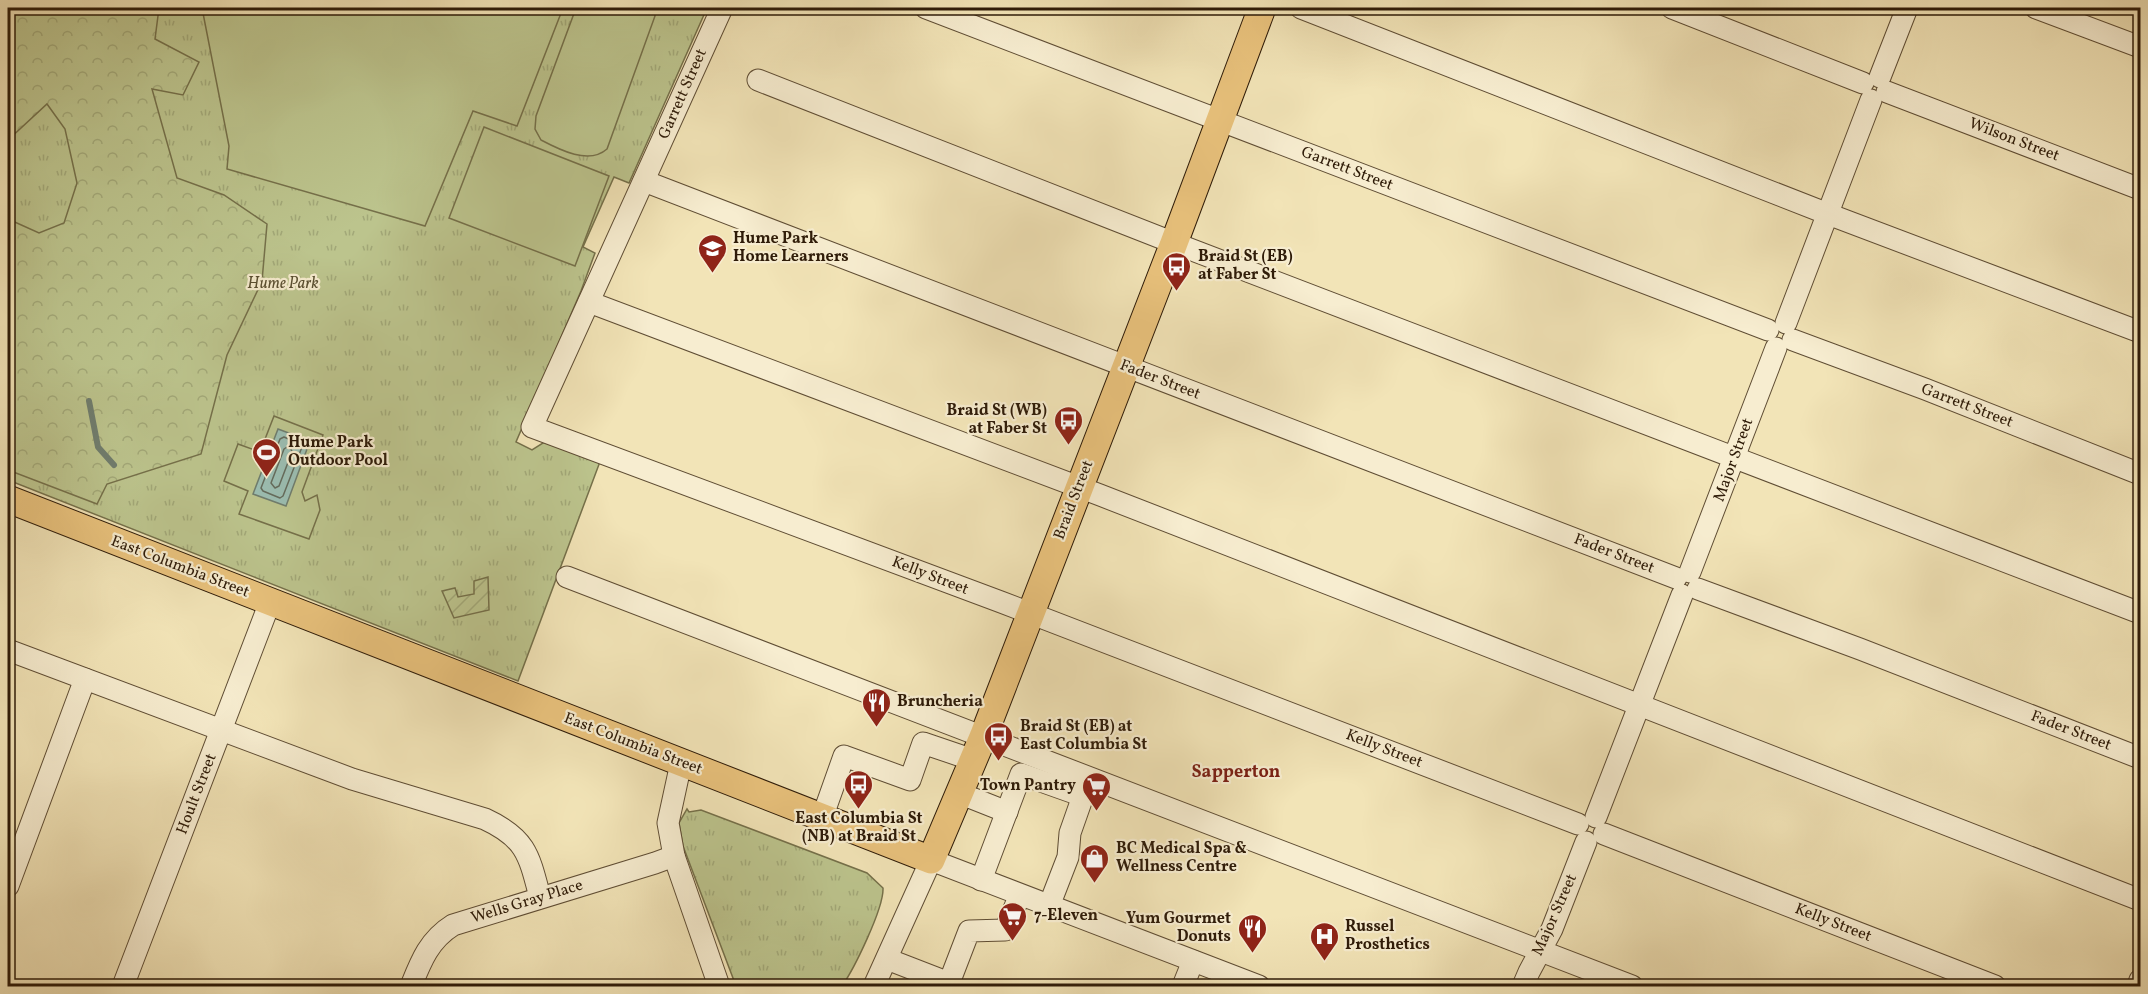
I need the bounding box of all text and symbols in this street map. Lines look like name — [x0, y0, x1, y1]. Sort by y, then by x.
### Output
street label: Garrett Street — [653, 45, 713, 143]
street label: Wilson Street — [1966, 113, 2063, 167]
street label: Garrett Street — [1298, 141, 1397, 197]
place label: Hume Park Home Learners — [733, 228, 849, 268]
school or university icon: Hume Park Home Learners — [696, 232, 728, 274]
place label: Braid St (EB) at Faber St — [1198, 246, 1293, 286]
bus stop icon: Braid St (EB) at Faber St — [1161, 250, 1193, 292]
park label: Hume Park — [247, 273, 319, 295]
street label: Fader Street — [1117, 355, 1204, 406]
street label: Garrett Street — [1918, 378, 2017, 434]
place label: Braid St (WB) at Faber St — [946, 400, 1047, 440]
bus stop icon: Braid St (WB) at Faber St — [1052, 404, 1084, 446]
street label: Major Street — [1709, 415, 1759, 505]
place label: Hume Park Outdoor Pool — [288, 432, 389, 472]
sports icon: Hume Park Outdoor Pool — [251, 436, 283, 478]
street label: Braid Street — [1049, 457, 1099, 543]
street label: Fader Street — [1571, 529, 1658, 580]
street label: East Columbia Street — [108, 530, 253, 604]
street label: Kelly Street — [888, 551, 972, 601]
restaurant icon: Bruncheria — [860, 686, 892, 728]
place label: Bruncheria — [897, 691, 983, 713]
street label: Fader Street — [2028, 706, 2115, 757]
street label: East Columbia Street — [561, 707, 706, 781]
place label: Braid St (EB) at East Columbia St — [1020, 716, 1147, 756]
bus stop icon: Braid St (EB) at East Columbia St — [983, 720, 1015, 762]
street label: Kelly Street — [1342, 724, 1426, 774]
street label: Hoult Street — [171, 750, 223, 838]
district label: Sapperton — [1192, 760, 1281, 785]
bus stop icon: East Columbia St (NB) at Braid St — [843, 768, 875, 810]
supermarket icon: Town Pantry — [1081, 770, 1113, 812]
place label: Town Pantry — [980, 775, 1076, 797]
place label: East Columbia St (NB) at Braid St — [795, 808, 923, 848]
place label: BC Medical Spa & Wellness Centre — [1116, 838, 1247, 878]
shop icon: BC Medical Spa & Wellness Centre — [1079, 842, 1111, 884]
street label: Major Street — [1527, 870, 1583, 960]
street label: Wells Gray Place — [468, 875, 586, 929]
street label: Kelly Street — [1791, 898, 1875, 948]
supermarket icon: 7-Eleven — [997, 900, 1029, 942]
place label: 7-Eleven — [1034, 905, 1099, 927]
place label: Yum Gourmet Donuts — [1126, 908, 1231, 948]
restaurant icon: Yum Gourmet Donuts — [1236, 912, 1268, 954]
place label: Russel Prosthetics — [1345, 916, 1430, 956]
hospital icon: Russel Prosthetics — [1308, 920, 1340, 962]

